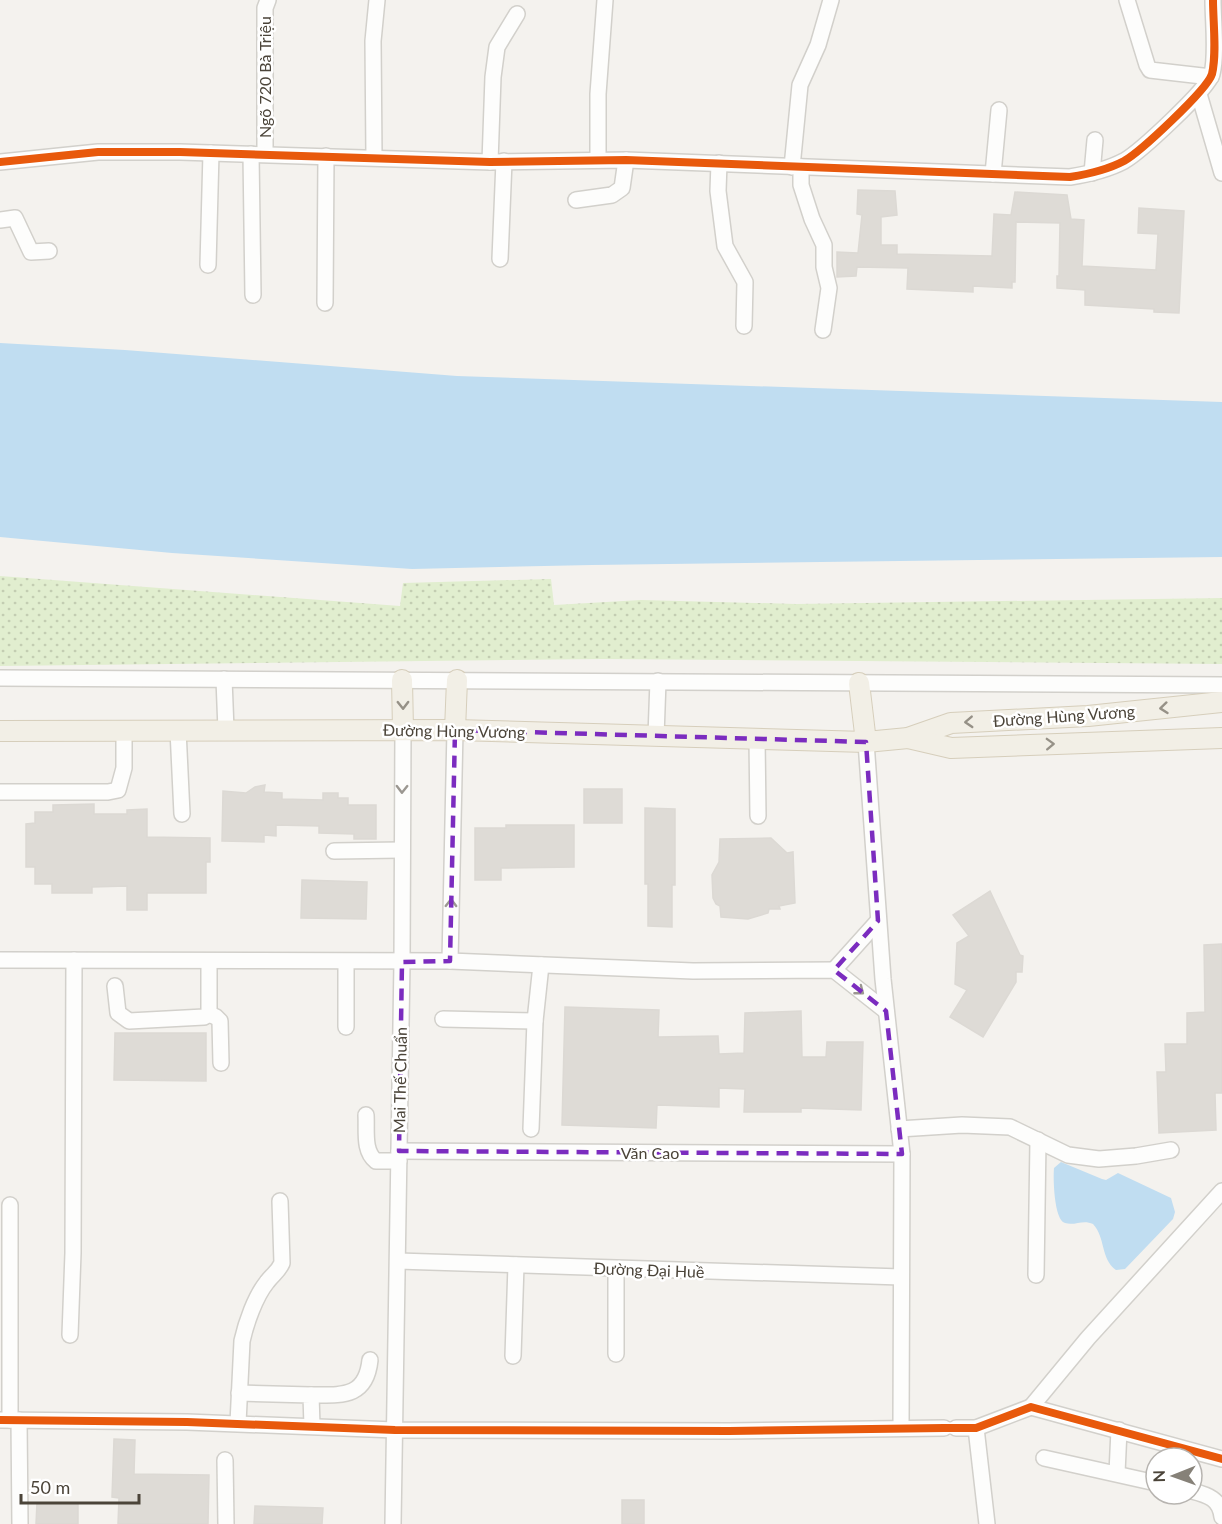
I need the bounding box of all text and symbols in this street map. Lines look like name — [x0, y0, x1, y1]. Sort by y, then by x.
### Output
street label: Ngõ 720 Bà Triệu — [255, 16, 274, 138]
one-way arrow — [397, 700, 409, 709]
street label: Đường Hùng Vương — [992, 701, 1136, 730]
one-way arrow — [1159, 701, 1168, 714]
one-way arrow — [965, 715, 974, 728]
street label: Đường Hùng Vương — [383, 720, 525, 741]
one-way arrow — [1045, 738, 1054, 751]
one-way arrow — [396, 784, 409, 793]
one-way arrow — [445, 898, 457, 907]
one-way arrow — [853, 983, 864, 994]
street label: Mai Thế Chuẩn — [389, 1027, 410, 1133]
street label: Văn Cao — [621, 1143, 679, 1162]
street label: Đường Đại Huề — [593, 1258, 705, 1281]
north arrow — [1144, 1446, 1204, 1506]
scale bar — [21, 1467, 140, 1505]
text: N — [1149, 1470, 1168, 1483]
text: 50 m — [30, 1476, 70, 1498]

